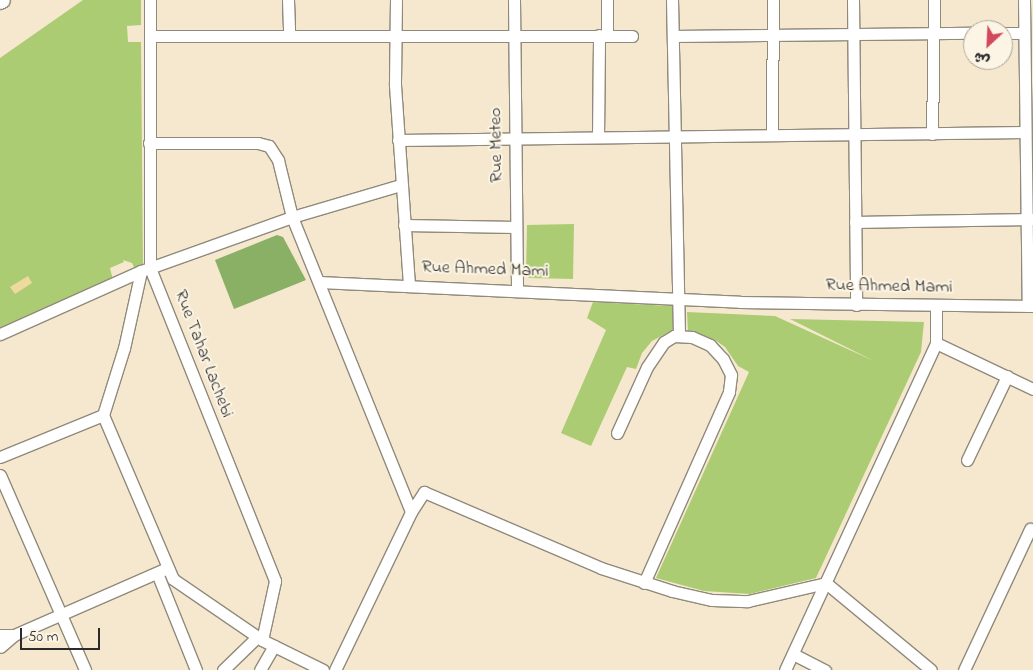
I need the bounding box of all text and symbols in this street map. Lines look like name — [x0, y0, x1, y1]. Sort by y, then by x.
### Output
north arrow — [963, 20, 1013, 70]
text: ش — [970, 45, 993, 71]
street label: Rue Meteo — [486, 107, 508, 183]
street label: Rue Ahmed Mami — [421, 257, 549, 283]
street label: Rue Ahmed Mami — [825, 275, 953, 299]
street label: Rue Tahar Lachebi — [169, 287, 237, 421]
scale bar — [22, 618, 102, 650]
text: 50 m — [28, 626, 58, 648]

